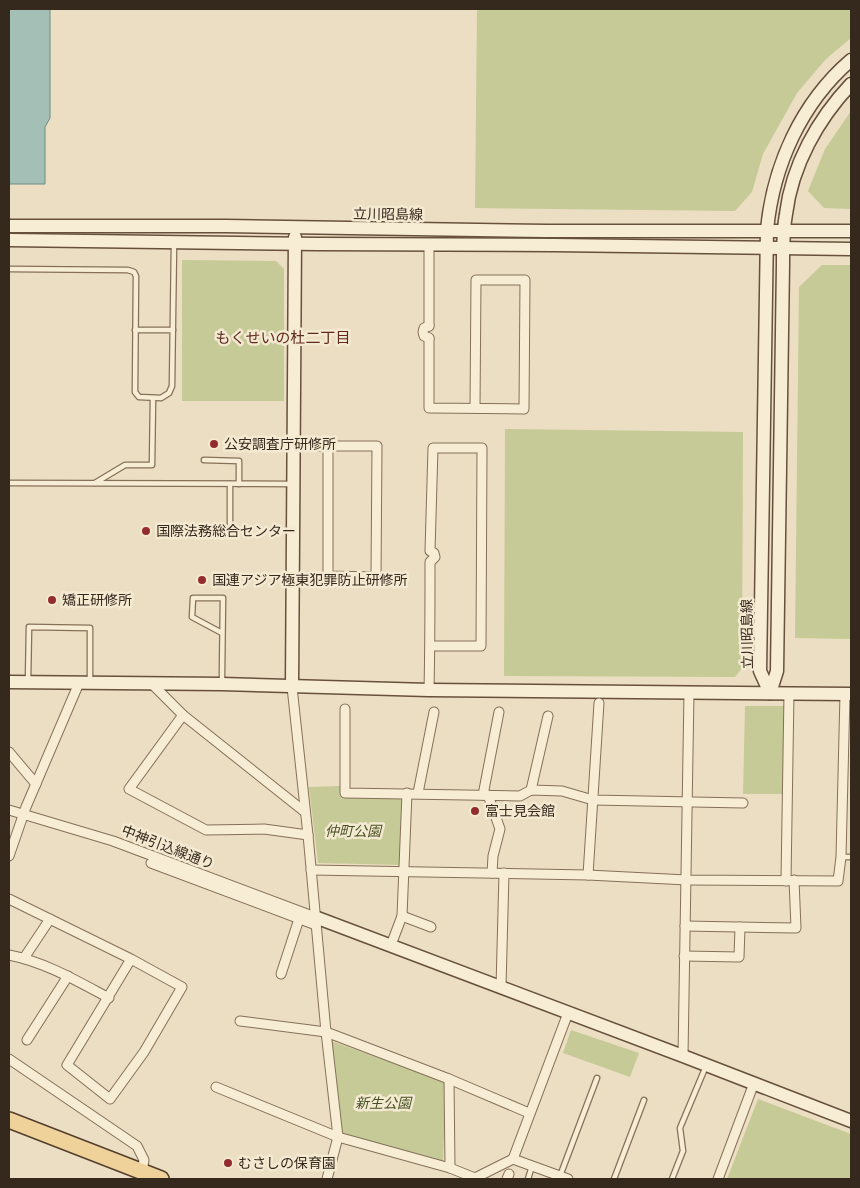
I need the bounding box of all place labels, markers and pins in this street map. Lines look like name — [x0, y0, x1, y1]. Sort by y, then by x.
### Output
place label: 公安調査庁研修所 — [224, 434, 336, 453]
marker: 公安調査庁研修所 — [208, 438, 220, 450]
place label: 国際法務総合センター — [156, 521, 296, 540]
marker: 国際法務総合センター — [140, 525, 152, 537]
place label: 国連アジア極東犯罪防止研修所 — [212, 570, 407, 589]
marker: 国連アジア極東犯罪防止研修所 — [196, 574, 208, 586]
place label: 矯正研修所 — [62, 590, 132, 609]
marker: 矯正研修所 — [46, 594, 58, 606]
place label: 富士見会館 — [485, 801, 555, 820]
marker: 富士見会館 — [469, 805, 481, 817]
place label: むさしの保育園 — [238, 1153, 336, 1172]
marker: むさしの保育園 — [222, 1157, 234, 1169]

